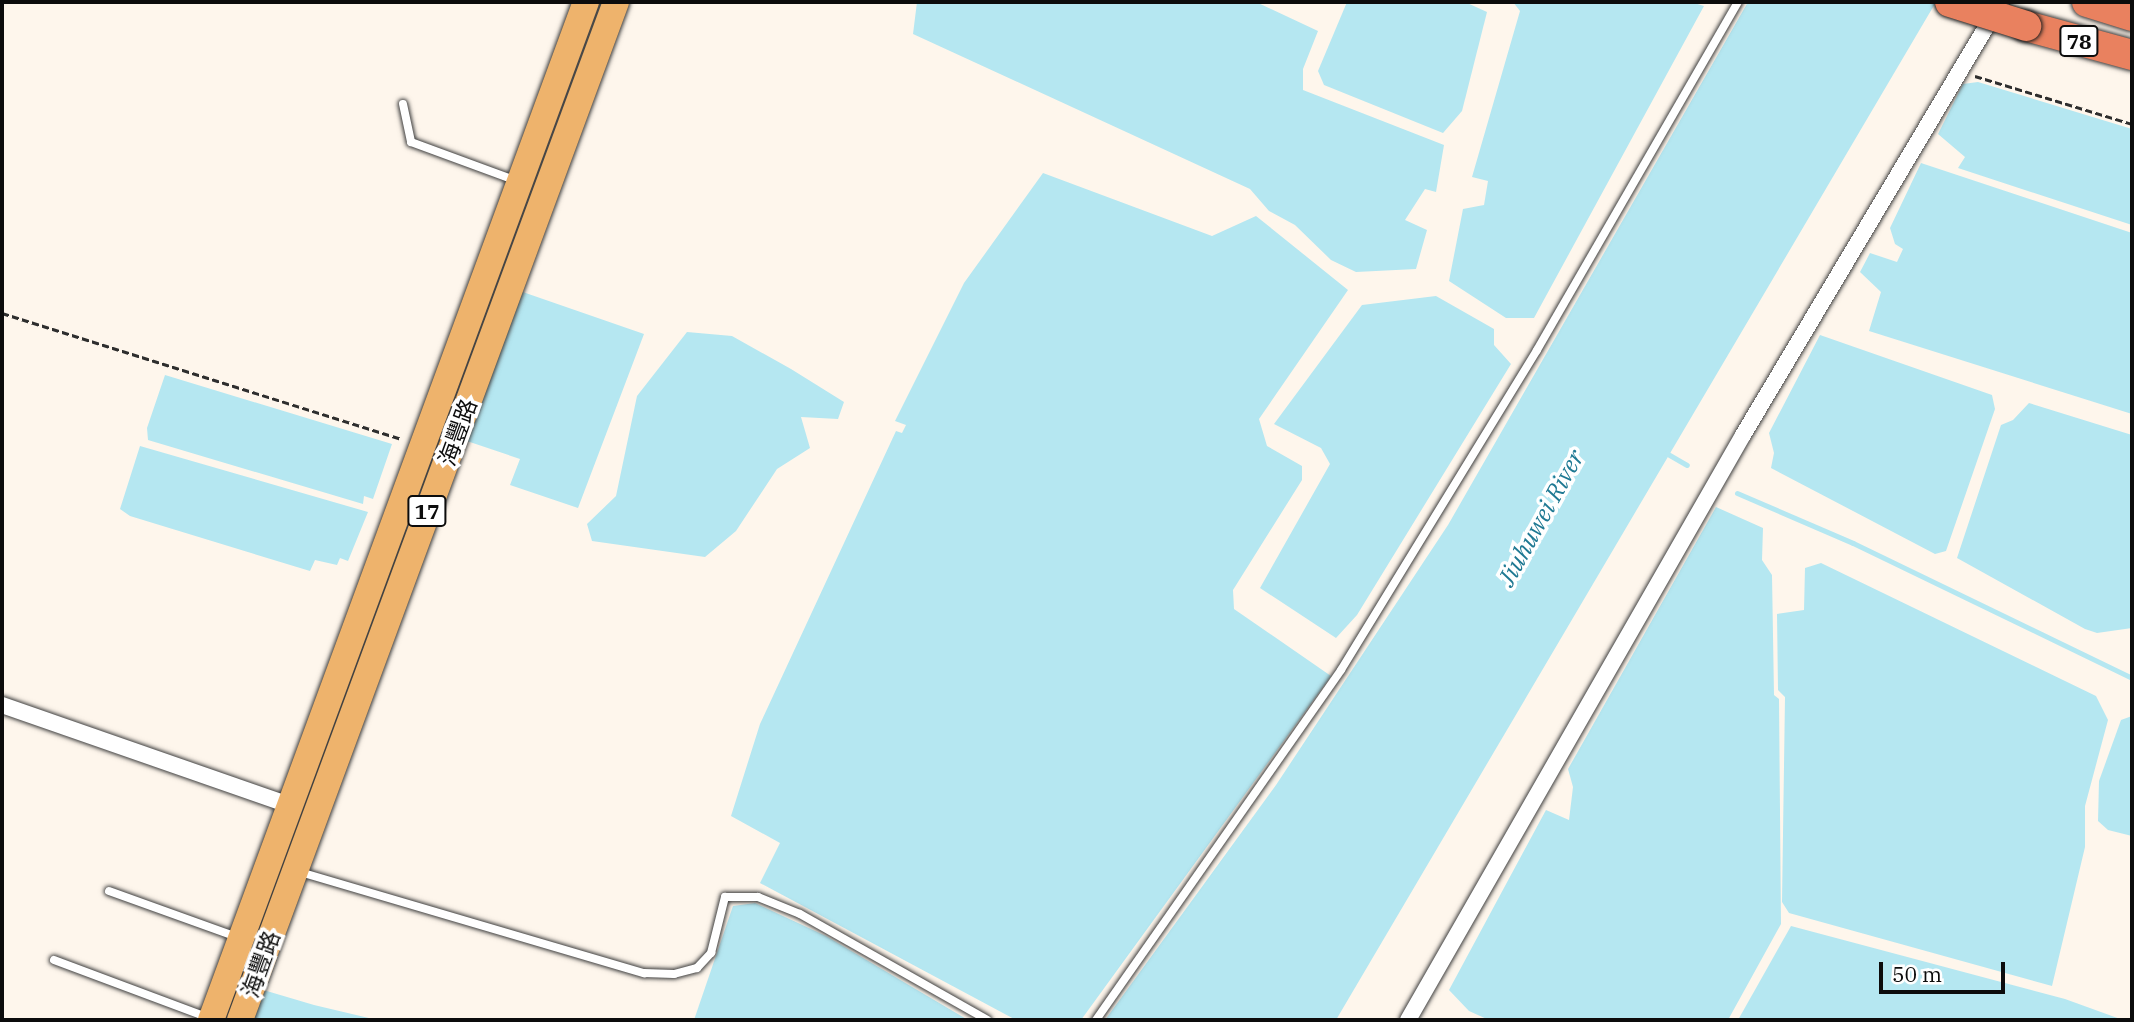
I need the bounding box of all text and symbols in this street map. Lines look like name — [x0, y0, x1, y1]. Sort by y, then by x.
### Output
road number: 78 — [2058, 23, 2100, 58]
street label: 海豐路 — [432, 395, 482, 469]
water label: Jiuhuwei River — [1492, 445, 1590, 591]
road number: 17 — [406, 494, 448, 528]
street label: 海豐路 — [235, 927, 285, 1001]
scale bar — [1882, 948, 2008, 992]
text: 50 m — [1892, 960, 1942, 988]

